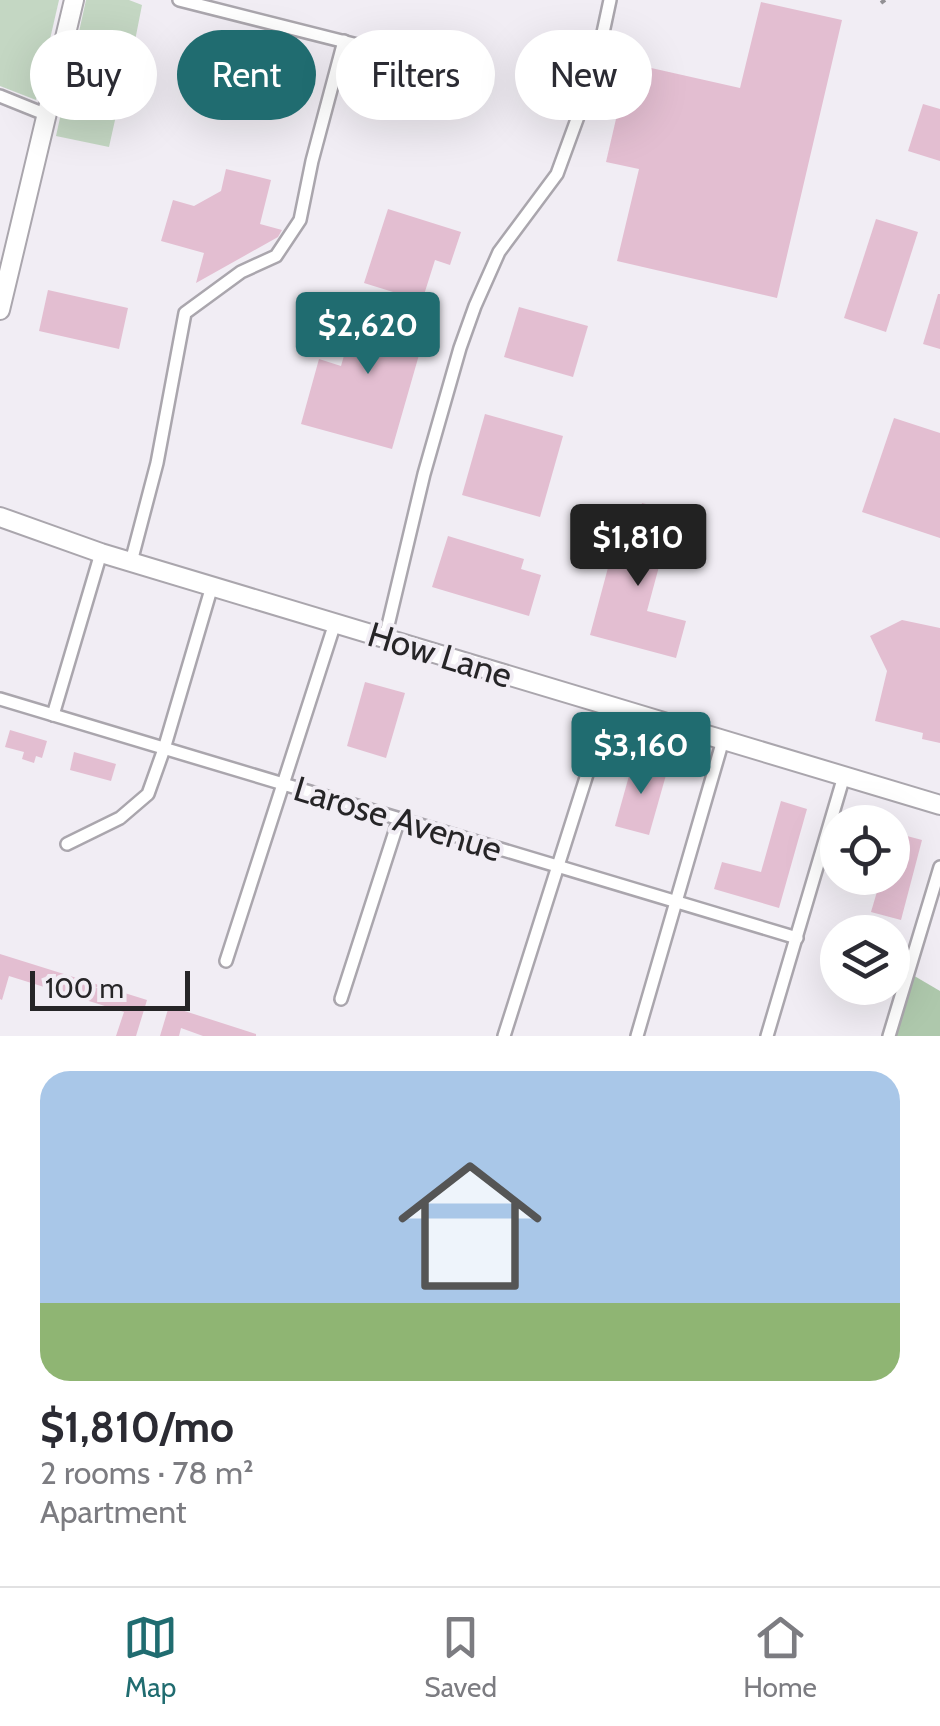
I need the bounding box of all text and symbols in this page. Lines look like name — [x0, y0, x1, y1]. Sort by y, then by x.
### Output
chip: Buy — [30, 30, 157, 120]
chip: Rent — [177, 30, 316, 120]
chip: Filters — [336, 30, 495, 120]
chip: New — [515, 30, 652, 120]
pin: $2,620 — [287, 292, 449, 377]
text: $2,620 — [318, 305, 418, 344]
pin: $1,810 — [557, 504, 719, 589]
text: $1,810 — [592, 517, 684, 556]
street label: How Lane — [363, 612, 517, 697]
pin: $3,160 — [560, 712, 722, 797]
text: $3,160 — [593, 725, 689, 764]
street label: Larose Avenue — [289, 766, 507, 871]
map controls — [820, 805, 910, 1005]
button: locate — [820, 805, 910, 895]
button: layers — [820, 915, 910, 1005]
scale bar — [30, 966, 190, 1010]
text: 100 m — [45, 971, 124, 1005]
icon: home — [380, 1136, 560, 1316]
text: $1,810/mo — [40, 1401, 234, 1453]
text: 2 rooms · 78 m² — [40, 1453, 254, 1492]
text: Apartment — [40, 1492, 187, 1531]
tab: Map — [123, 1610, 178, 1704]
tab: Saved — [424, 1610, 497, 1704]
tab: Home — [743, 1610, 817, 1704]

